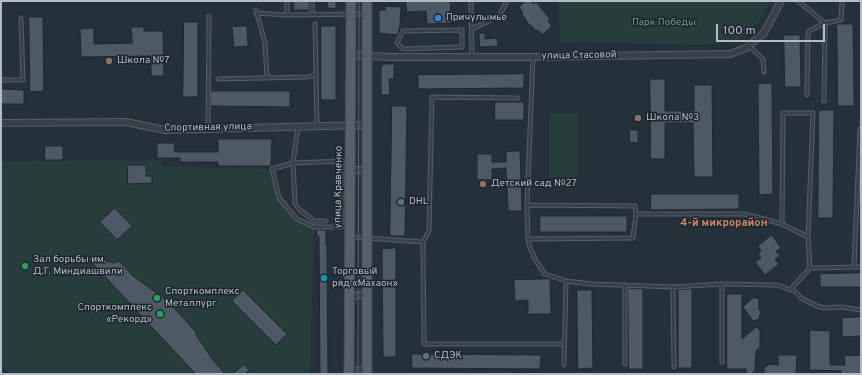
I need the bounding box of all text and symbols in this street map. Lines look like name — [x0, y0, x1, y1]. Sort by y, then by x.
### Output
place label: Причулымье — [446, 12, 507, 24]
marker: Причулымье — [433, 13, 443, 23]
scale bar — [718, 16, 827, 42]
park label: Парк Победы — [632, 17, 696, 29]
text: 100 m — [723, 23, 756, 39]
street label: улица Стасовой — [541, 49, 617, 63]
place label: Школа №7 — [117, 55, 169, 67]
marker: Школа №7 — [104, 56, 114, 66]
place label: Школа №3 — [646, 112, 699, 124]
marker: Школа №3 — [633, 113, 643, 123]
street label: Спортивная улица — [164, 121, 252, 135]
street label: улица Кравченко — [332, 146, 346, 228]
place label: Детский сад №27 — [491, 178, 577, 190]
marker: Детский сад №27 — [478, 179, 488, 189]
place label: DHL — [409, 196, 428, 208]
marker: DHL — [396, 197, 406, 207]
district label: 4-й микрорайон — [680, 217, 768, 231]
place label: Зал борьбы им. Д.Г. Миндиашвили — [33, 254, 123, 278]
marker: Зал борьбы им. Д.Г. Миндиашвили — [20, 261, 30, 271]
place label: Торговый ряд «Махаон» — [332, 266, 398, 290]
marker: Торговый ряд «Махаон» — [319, 273, 329, 283]
place label: Спорткомплекс Металлург — [165, 286, 239, 310]
marker: Спорткомплекс Металлург — [152, 293, 162, 303]
place label: Спорткомплекс «Рекорд» — [78, 302, 152, 326]
marker: Спорткомплекс «Рекорд» — [155, 309, 165, 319]
place label: СДЭК — [434, 350, 462, 362]
marker: СДЭК — [421, 351, 431, 361]

